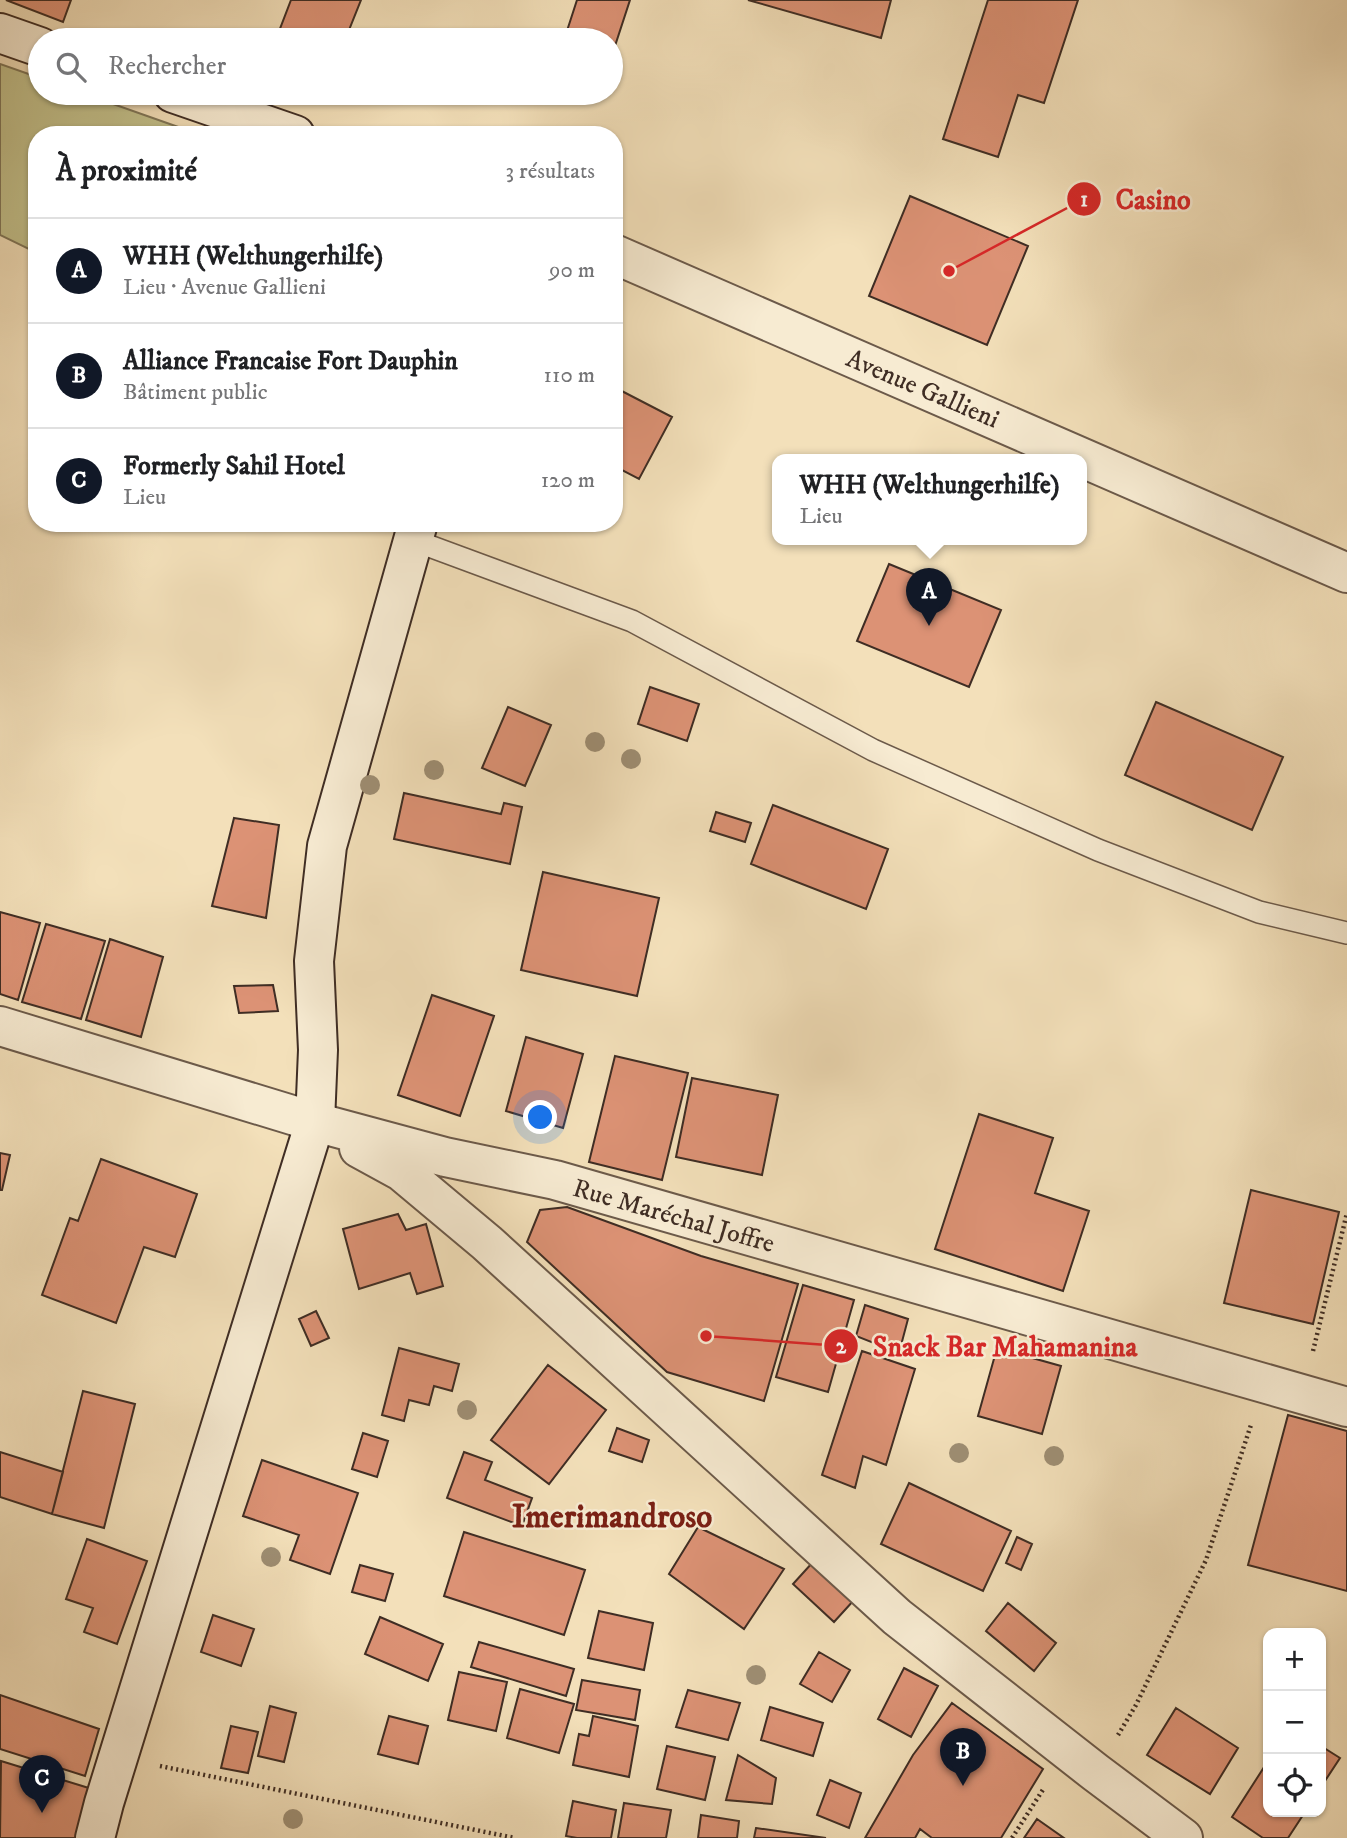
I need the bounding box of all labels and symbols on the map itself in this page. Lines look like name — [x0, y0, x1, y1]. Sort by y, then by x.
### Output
callout: Casino — [1067, 174, 1205, 223]
text: Casino — [1115, 183, 1191, 218]
text: 1 — [1080, 187, 1088, 213]
street label: Avenue Gallieni — [841, 342, 1004, 436]
pin: A — [906, 568, 952, 626]
your location — [523, 1100, 557, 1134]
street label: Rue Maréchal Joffre — [569, 1172, 778, 1261]
callout: Snack Bar Mahamanina — [824, 1322, 1151, 1371]
text: Snack Bar Mahamanina — [873, 1330, 1138, 1365]
text: 2 — [836, 1334, 847, 1360]
district label: Imerimandroso — [512, 1497, 712, 1538]
pin: B — [940, 1728, 986, 1786]
pin: C — [19, 1755, 65, 1813]

